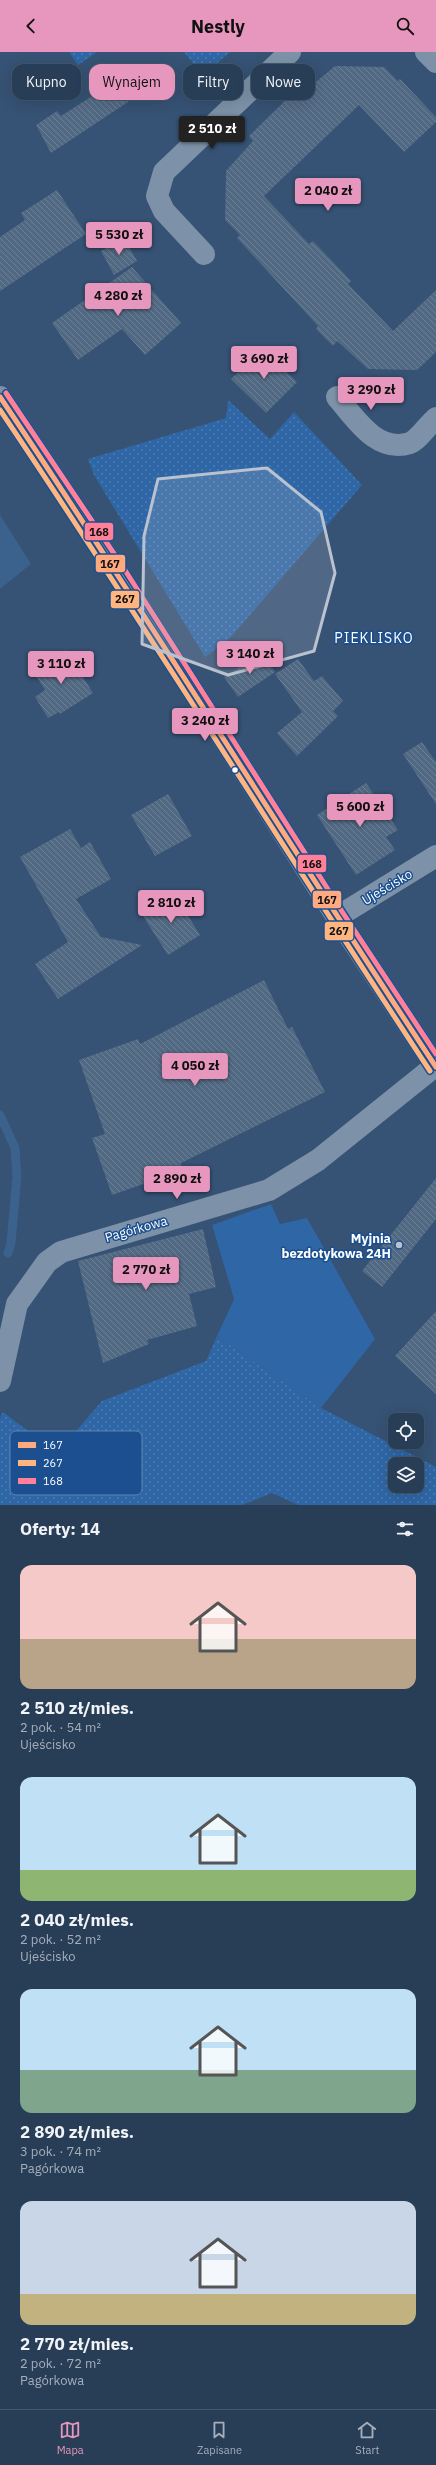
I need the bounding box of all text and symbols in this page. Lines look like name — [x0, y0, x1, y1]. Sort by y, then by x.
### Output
icon: back — [20, 15, 42, 37]
text: Nestly — [191, 15, 245, 38]
icon: search — [394, 15, 416, 37]
chip: Kupno — [12, 64, 81, 100]
chip: Wynajem — [89, 64, 175, 100]
chip: Filtry — [183, 64, 243, 100]
chip: Nowe — [251, 64, 315, 100]
pin: 2 510 zł — [171, 116, 253, 150]
text: 2 510 zł — [188, 120, 236, 137]
pin: 2 040 zł — [287, 178, 369, 212]
text: 2 040 zł — [304, 182, 352, 199]
pin: 5 530 zł — [78, 222, 160, 256]
text: 5 530 zł — [95, 226, 143, 243]
pin: 4 280 zł — [77, 283, 159, 317]
text: 4 280 zł — [94, 287, 142, 304]
pin: 3 690 zł — [223, 346, 305, 380]
text: 3 690 zł — [240, 350, 288, 367]
pin: 3 290 zł — [330, 377, 412, 411]
text: 3 290 zł — [347, 381, 395, 398]
line badge: 168 — [84, 522, 114, 541]
text: 168 — [89, 525, 109, 539]
line badge: 167 — [95, 554, 126, 573]
text: 167 — [100, 557, 120, 571]
line badge: 267 — [110, 590, 140, 609]
text: 267 — [115, 592, 135, 606]
district label: PIEKLISKO — [334, 629, 414, 647]
pin: 3 140 zł — [209, 641, 291, 675]
text: 3 140 zł — [226, 645, 274, 662]
pin: 3 110 zł — [20, 651, 102, 685]
text: 3 110 zł — [37, 655, 85, 672]
pin: 3 240 zł — [164, 708, 246, 742]
text: 3 240 zł — [181, 712, 229, 729]
unlabelled marker — [230, 765, 240, 775]
pin: 5 600 zł — [319, 794, 401, 828]
text: 5 600 zł — [336, 798, 384, 815]
line badge: 168 — [297, 854, 327, 873]
text: 168 — [302, 857, 322, 871]
street label: Ujeścisko — [359, 865, 415, 909]
pin: 2 810 zł — [130, 890, 212, 924]
line badge: 167 — [312, 890, 342, 909]
text: 167 — [317, 893, 337, 907]
text: 2 810 zł — [147, 894, 195, 911]
line badge: 267 — [324, 921, 354, 941]
text: 267 — [329, 924, 349, 938]
pin: 4 050 zł — [154, 1053, 236, 1087]
text: 4 050 zł — [171, 1057, 219, 1074]
pin: 2 890 zł — [136, 1166, 218, 1200]
text: 2 890 zł — [153, 1170, 201, 1187]
street label: Pagórkowa — [103, 1212, 169, 1246]
place label: Myjnia bezdotykowa 24H — [282, 1230, 391, 1262]
marker: Myjnia bezdotykowa 24H — [394, 1240, 404, 1250]
pin: 2 770 zł — [105, 1257, 187, 1291]
text: 2 770 zł — [122, 1261, 170, 1278]
map controls — [388, 1413, 424, 1493]
button: locate — [388, 1413, 424, 1449]
legend — [10, 1431, 142, 1495]
text: 167 — [43, 1438, 63, 1452]
text: 267 — [43, 1456, 63, 1470]
button: layers — [388, 1457, 424, 1493]
text: 168 — [43, 1474, 63, 1488]
text: Oferty: 14 — [20, 1518, 100, 1540]
icon: filters — [394, 1518, 416, 1540]
icon: home — [182, 1591, 254, 1663]
text: 2 510 zł/mies. — [20, 1697, 134, 1719]
text: 2 pok. · 54 m² — [20, 1719, 101, 1736]
text: Ujeścisko — [20, 1736, 76, 1753]
icon: home — [182, 1803, 254, 1875]
text: 2 040 zł/mies. — [20, 1909, 134, 1931]
text: 2 pok. · 52 m² — [20, 1931, 101, 1948]
text: Ujeścisko — [20, 1948, 76, 1965]
icon: home — [182, 2015, 254, 2087]
text: 2 890 zł/mies. — [20, 2121, 134, 2143]
text: 3 pok. · 74 m² — [20, 2143, 101, 2160]
text: Pagórkowa — [20, 2160, 84, 2177]
icon: home — [182, 2227, 254, 2299]
text: 2 770 zł/mies. — [20, 2333, 134, 2355]
text: 2 pok. · 72 m² — [20, 2355, 101, 2372]
text: Pagórkowa — [20, 2372, 84, 2389]
tab: Mapa — [57, 2419, 84, 2457]
tab: Zapisane — [197, 2419, 242, 2457]
tab: Start — [355, 2419, 379, 2457]

